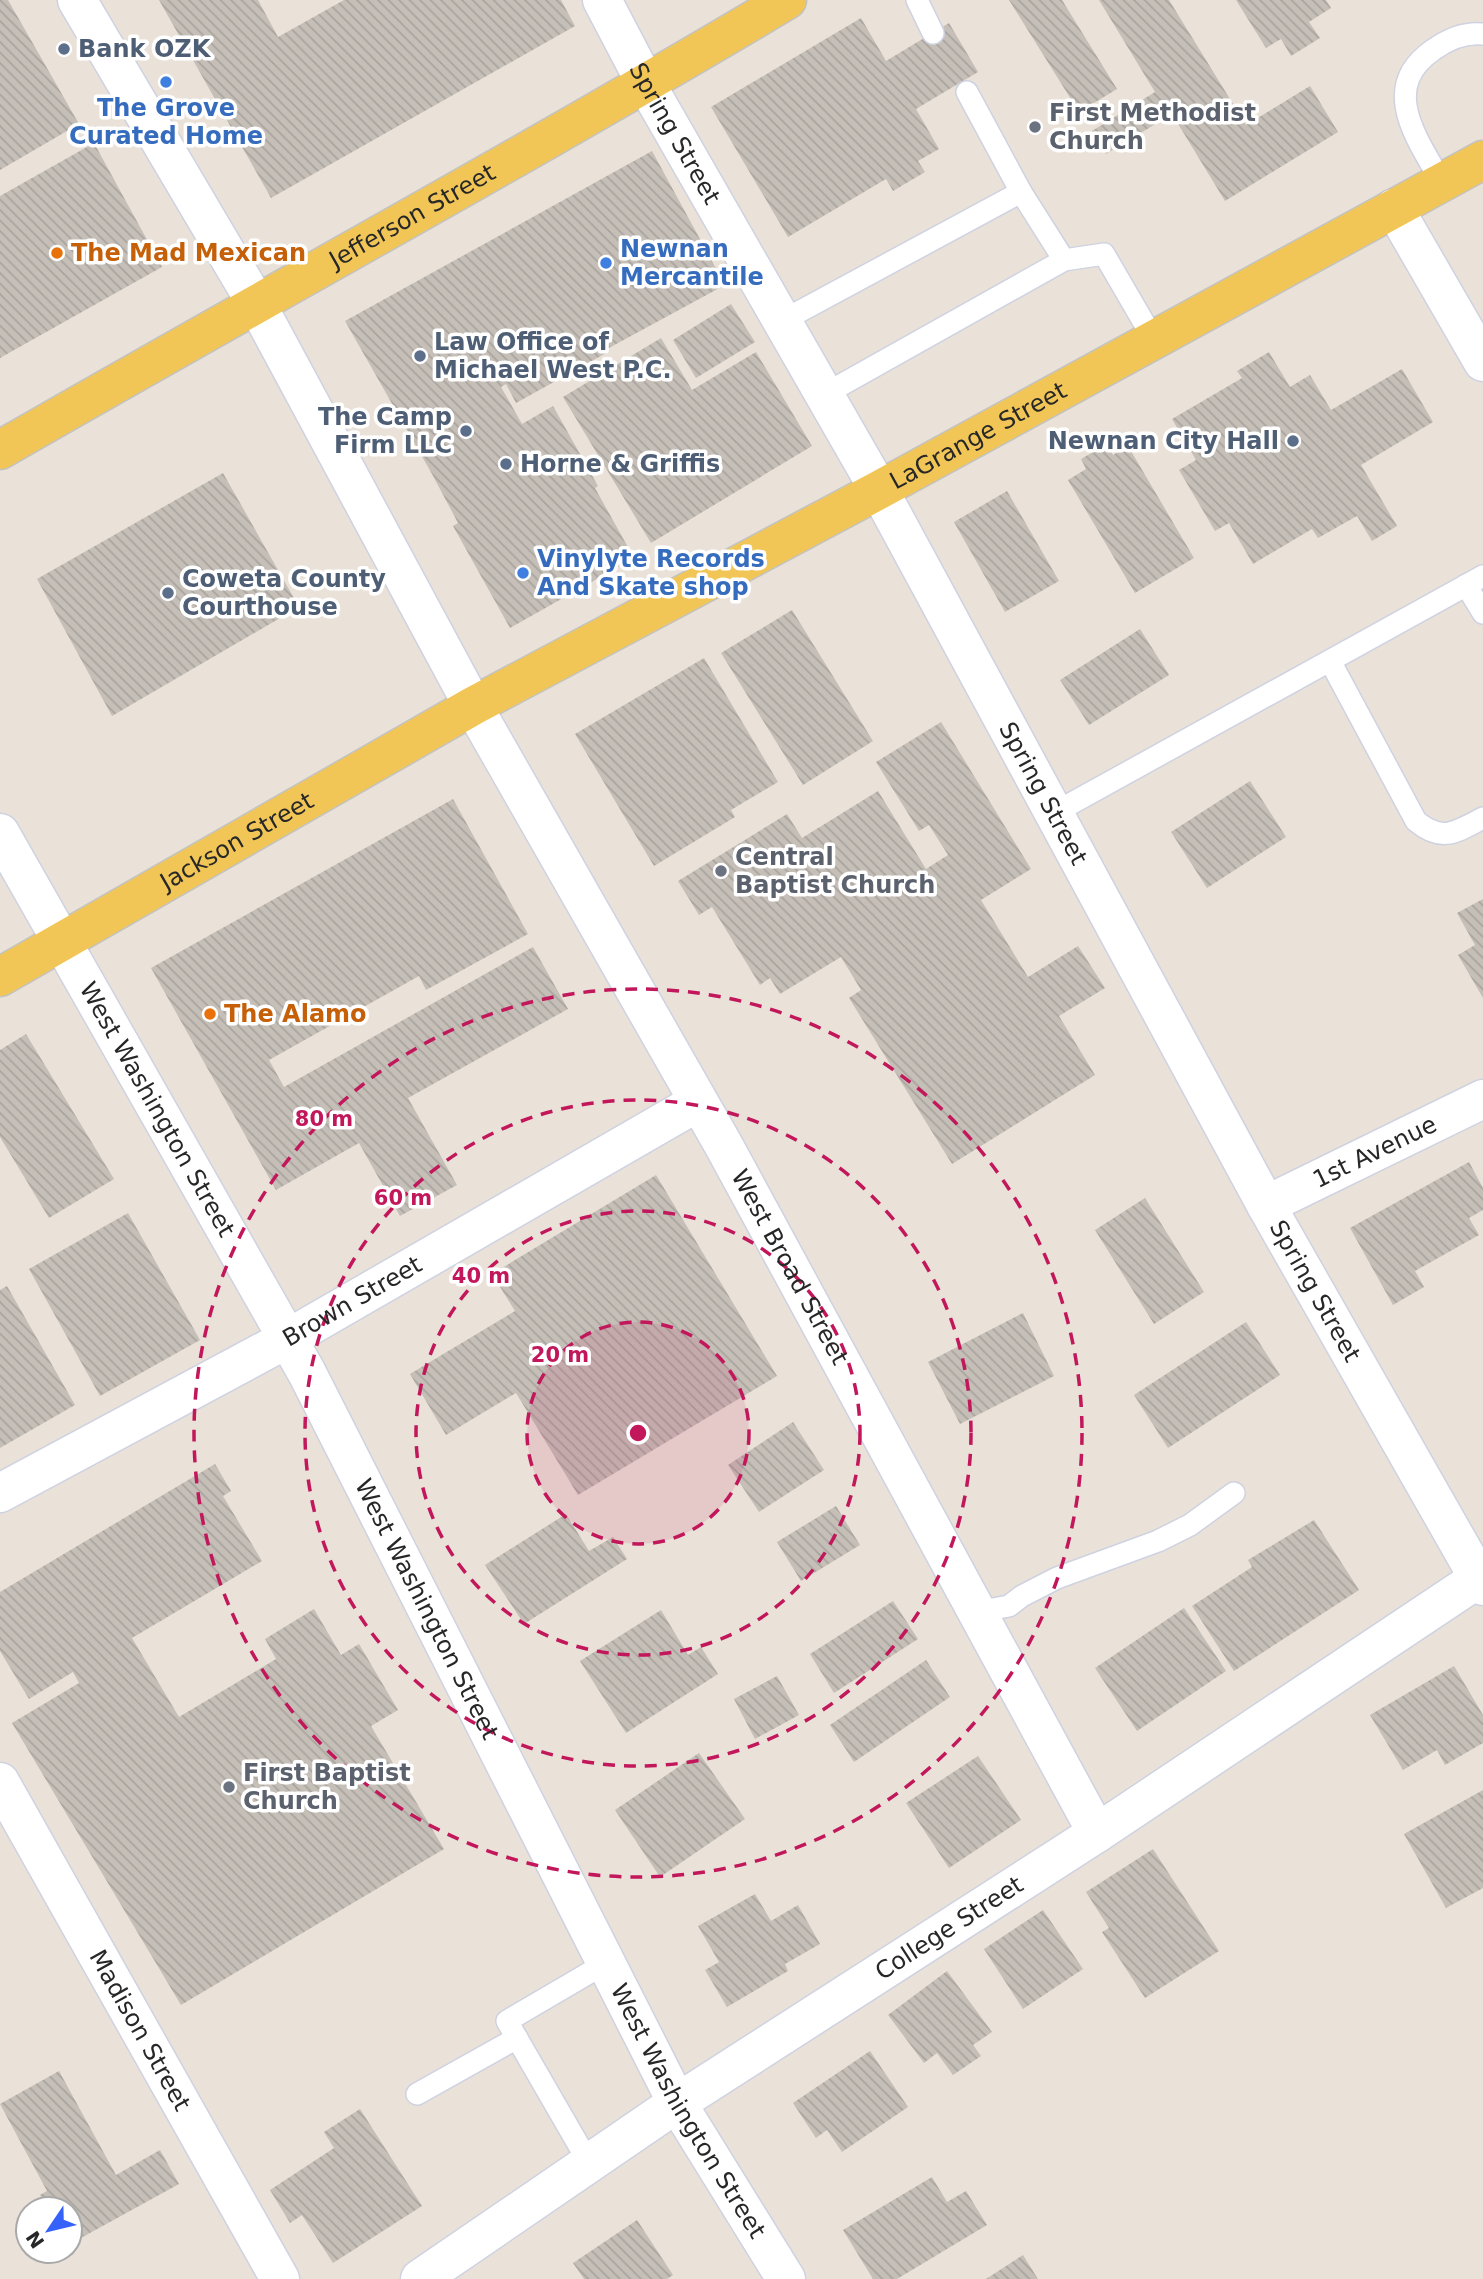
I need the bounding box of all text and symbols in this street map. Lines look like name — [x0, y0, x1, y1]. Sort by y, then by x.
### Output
place label: Bank OZK — [78, 35, 212, 63]
marker: Bank OZK — [56, 41, 72, 57]
street label: Spring Street — [623, 58, 726, 209]
marker: The Grove Curated Home — [158, 74, 174, 90]
place label: The Grove Curated Home — [69, 94, 263, 150]
place label: First Methodist Church — [1049, 99, 1256, 155]
marker: First Methodist Church — [1027, 119, 1043, 135]
street label: Jefferson Street — [323, 158, 500, 275]
place label: Newnan Mercantile — [620, 235, 764, 291]
place label: The Mad Mexican — [71, 239, 306, 267]
marker: The Mad Mexican — [49, 245, 65, 261]
marker: Newnan Mercantile — [598, 255, 614, 271]
place label: Law Office of Michael West P.C. — [434, 328, 672, 384]
marker: Law Office of Michael West P.C. — [412, 348, 428, 364]
street label: LaGrange Street — [885, 376, 1071, 495]
place label: The Camp Firm LLC — [318, 403, 452, 459]
marker: The Camp Firm LLC — [458, 423, 474, 439]
place label: Newnan City Hall — [1048, 427, 1279, 455]
marker: Newnan City Hall — [1285, 433, 1301, 449]
place label: Horne & Griffis — [520, 450, 720, 478]
marker: Horne & Griffis — [498, 456, 514, 472]
place label: Vinylyte Records And Skate shop — [537, 545, 765, 601]
place label: Coweta County Courthouse — [182, 565, 386, 621]
marker: Vinylyte Records And Skate shop — [515, 565, 531, 581]
marker: Coweta County Courthouse — [160, 585, 176, 601]
street label: Spring Street — [993, 717, 1093, 870]
street label: Jackson Street — [154, 786, 318, 897]
place label: Central Baptist Church — [735, 843, 935, 899]
marker: Central Baptist Church — [713, 863, 729, 879]
street label: West Washington Street — [74, 977, 241, 1242]
place label: The Alamo — [224, 1000, 367, 1028]
marker: The Alamo — [202, 1006, 218, 1022]
text: 80 m — [295, 1107, 353, 1131]
street label: 1st Avenue — [1308, 1110, 1441, 1194]
street label: West Broad Street — [725, 1165, 854, 1369]
text: 60 m — [374, 1186, 432, 1210]
street label: Spring Street — [1264, 1215, 1366, 1367]
street label: Brown Street — [278, 1250, 427, 1352]
text: 40 m — [452, 1264, 510, 1288]
text: 20 m — [531, 1343, 589, 1367]
centre of rings — [626, 1421, 650, 1445]
street label: West Washington Street — [349, 1474, 504, 1744]
place label: First Baptist Church — [243, 1759, 411, 1815]
marker: First Baptist Church — [221, 1779, 237, 1795]
street label: College Street — [870, 1870, 1028, 1986]
street label: Madison Street — [83, 1945, 196, 2116]
street label: West Washington Street — [605, 1979, 771, 2244]
north arrow — [14, 2195, 84, 2265]
text: N — [22, 2227, 49, 2253]

